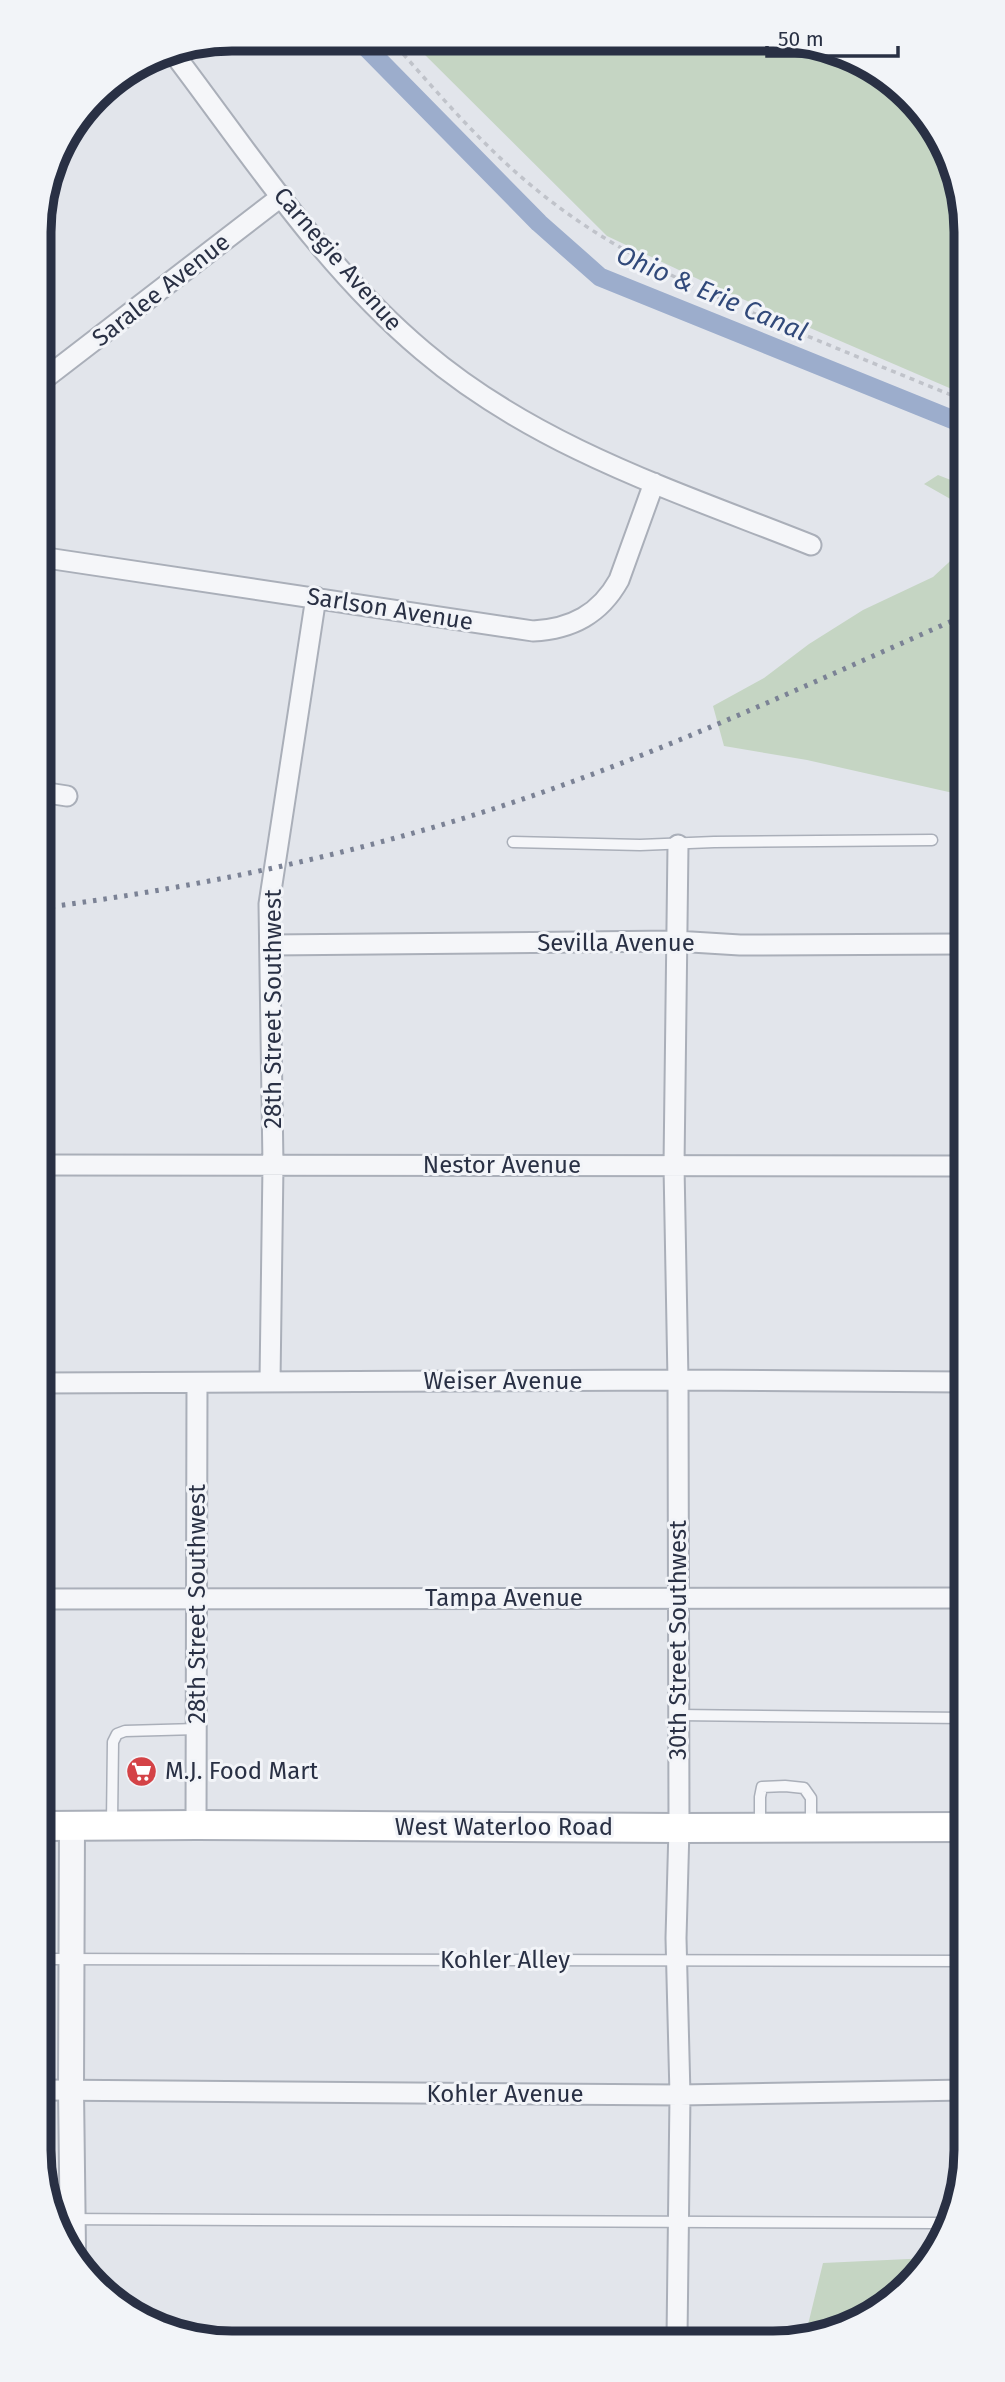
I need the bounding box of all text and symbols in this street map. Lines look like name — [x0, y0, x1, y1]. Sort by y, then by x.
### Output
scale bar — [767, 14, 898, 58]
text: 50 m — [778, 26, 824, 52]
street label: Carnegie Avenue — [268, 182, 408, 336]
street label: Saralee Avenue — [87, 228, 235, 352]
water label: Ohio & Erie Canal — [612, 239, 812, 348]
street label: Sarlson Avenue — [305, 582, 475, 636]
street label: 28th Street Southwest — [259, 889, 287, 1129]
street label: Sevilla Avenue — [537, 929, 695, 957]
street label: Nestor Avenue — [423, 1151, 581, 1179]
street label: Weiser Avenue — [424, 1367, 583, 1395]
street label: 28th Street Southwest — [183, 1484, 211, 1724]
street label: 30th Street Southwest — [664, 1520, 692, 1760]
street label: Tampa Avenue — [425, 1584, 583, 1612]
supermarket icon: M.J. Food Mart — [125, 1754, 159, 1788]
place label: M.J. Food Mart — [165, 1757, 319, 1785]
street label: West Waterloo Road — [395, 1813, 613, 1841]
street label: Kohler Alley — [440, 1946, 570, 1974]
street label: Kohler Avenue — [426, 2080, 584, 2108]

